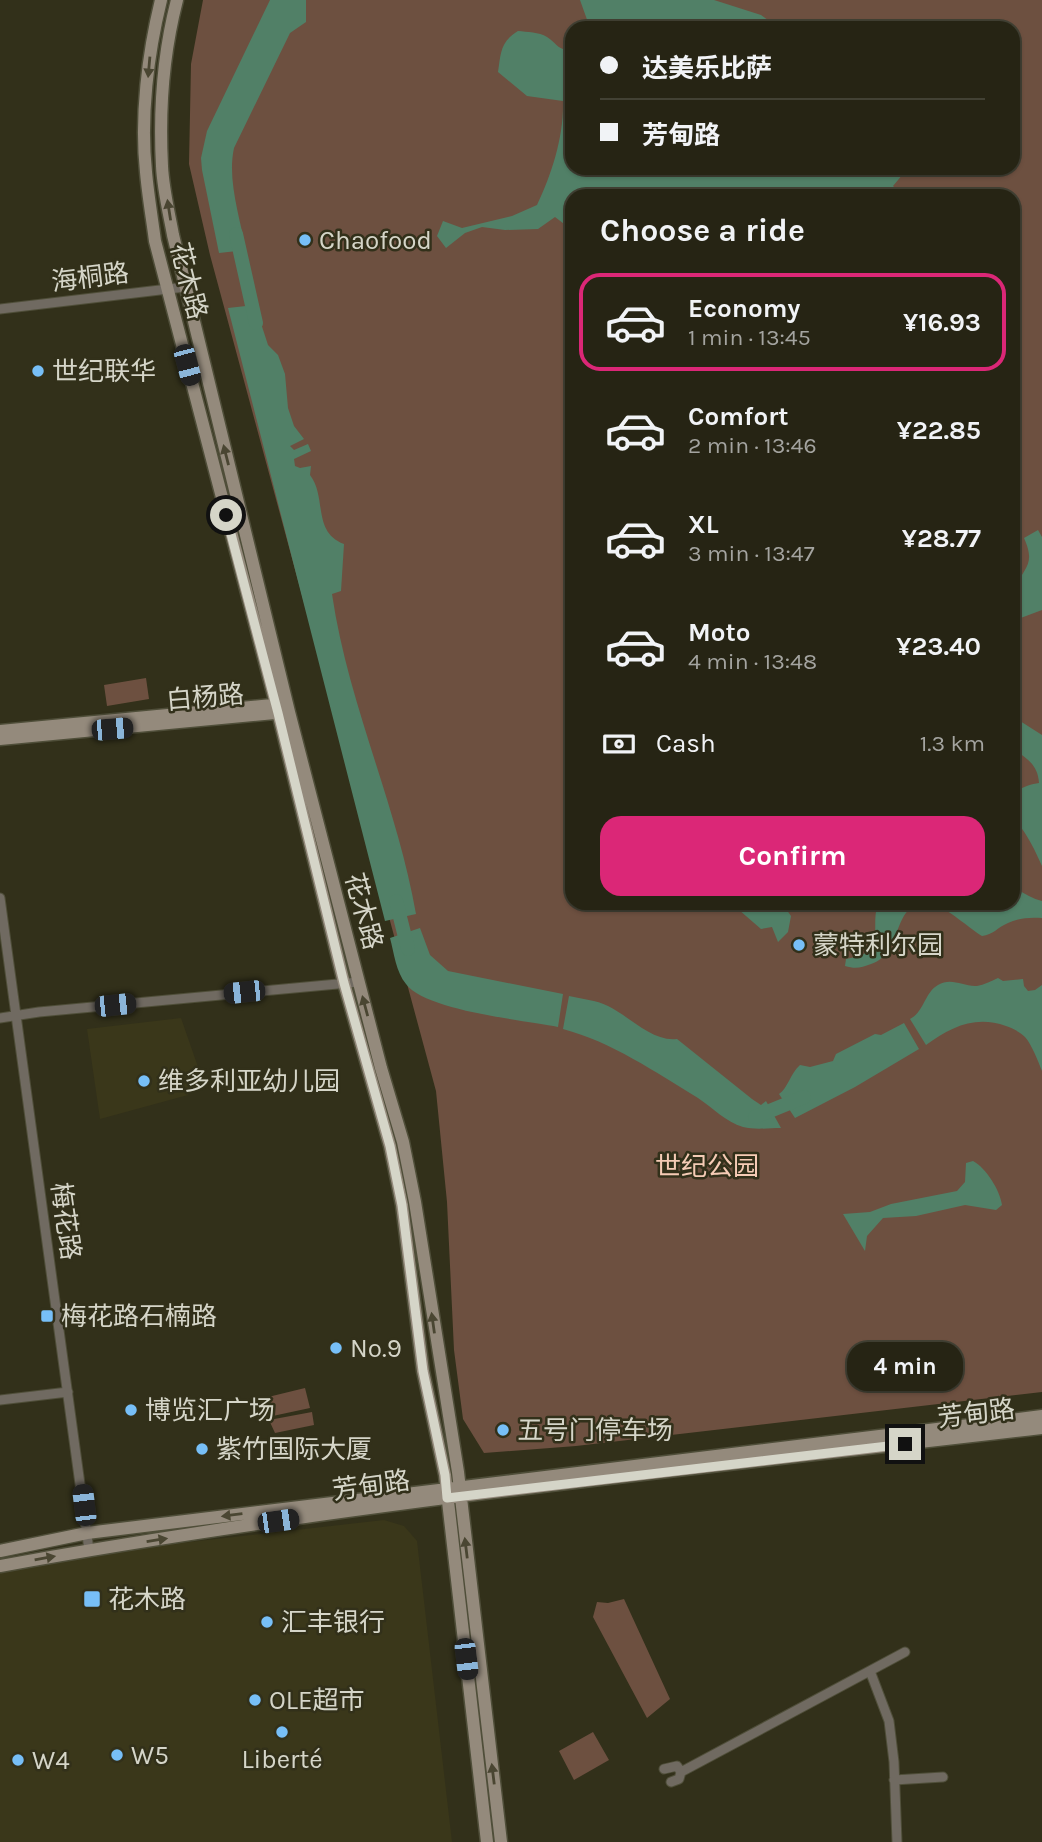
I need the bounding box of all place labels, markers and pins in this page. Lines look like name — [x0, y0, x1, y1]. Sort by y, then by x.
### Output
place label: Chaofood — [319, 225, 432, 256]
marker: Chaofood — [297, 232, 313, 248]
place label: 世纪联华 — [52, 356, 156, 387]
marker: 世纪联华 — [30, 363, 46, 379]
place label: 蒙特利尔园 — [813, 930, 943, 961]
marker: 蒙特利尔园 — [791, 937, 807, 953]
place label: 维多利亚幼儿园 — [158, 1066, 340, 1097]
marker: 维多利亚幼儿园 — [136, 1073, 152, 1089]
place label: 梅花路石楠路 — [61, 1301, 217, 1332]
marker: 梅花路石楠路 — [39, 1308, 55, 1324]
place label: No.9 — [350, 1333, 402, 1364]
marker: No.9 — [328, 1340, 344, 1356]
place label: 博览汇广场 — [145, 1395, 275, 1426]
marker: 博览汇广场 — [123, 1402, 139, 1418]
place label: 五号门停车场 — [517, 1415, 673, 1446]
marker: 五号门停车场 — [495, 1422, 511, 1438]
place label: 紫竹国际大厦 — [216, 1434, 372, 1465]
marker: 紫竹国际大厦 — [194, 1441, 210, 1457]
place label: 花木路 — [108, 1584, 186, 1615]
marker: 花木路 — [82, 1589, 102, 1609]
place label: 汇丰银行 — [281, 1607, 385, 1638]
marker: 汇丰银行 — [259, 1614, 275, 1630]
place label: OLE超市 — [269, 1685, 365, 1716]
marker: OLE超市 — [247, 1692, 263, 1708]
marker: Liberté — [274, 1724, 290, 1740]
place label: W5 — [131, 1740, 169, 1771]
place label: Liberté — [241, 1744, 323, 1775]
place label: W4 — [32, 1745, 70, 1776]
marker: W5 — [109, 1747, 125, 1763]
marker: W4 — [10, 1752, 26, 1768]

